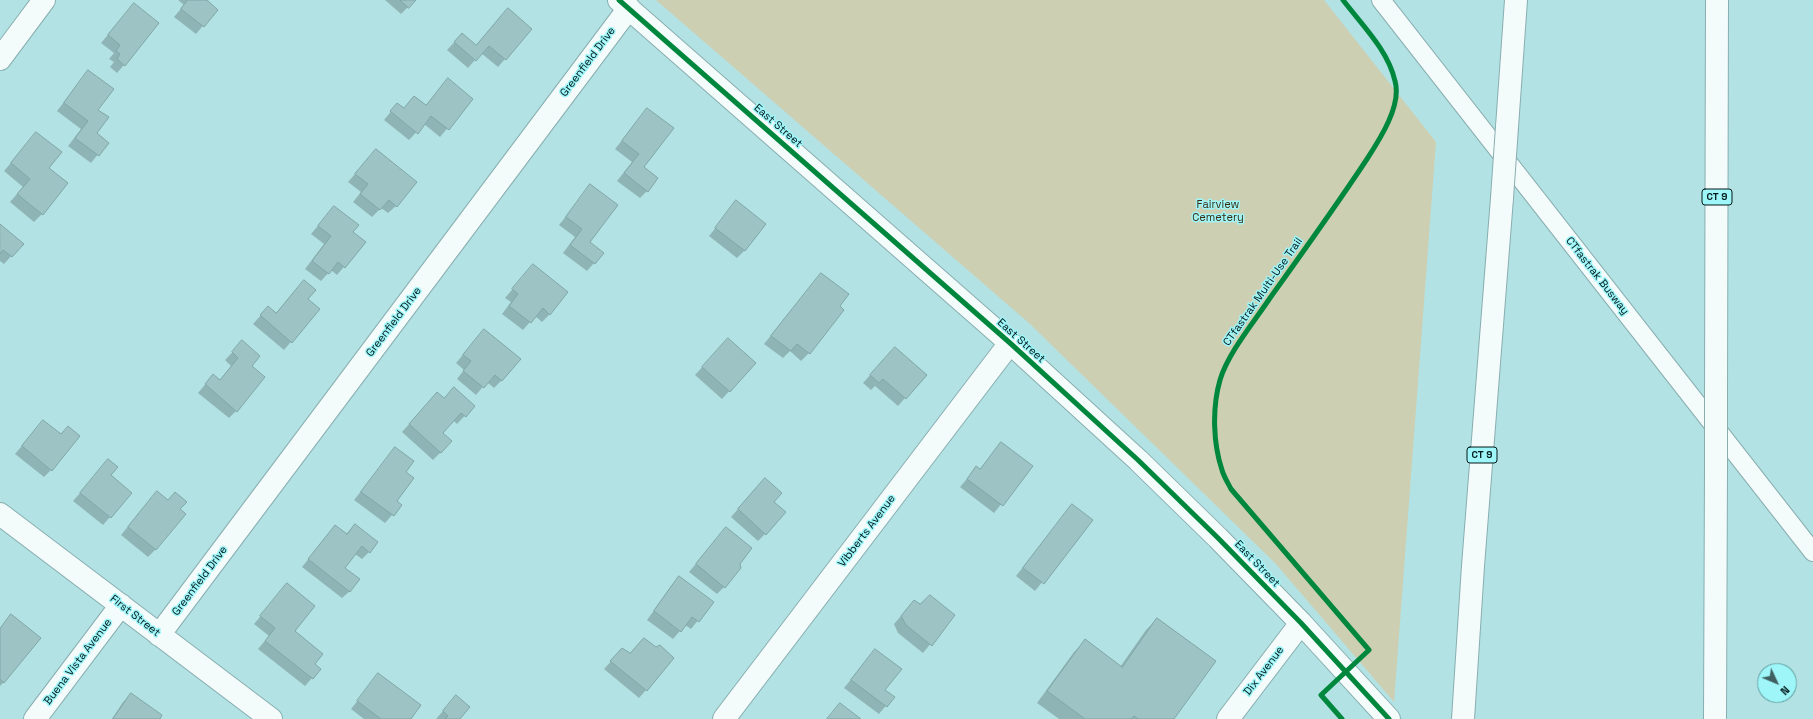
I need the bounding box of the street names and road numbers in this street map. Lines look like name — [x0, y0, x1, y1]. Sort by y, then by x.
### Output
street label: Greenfield Drive — [558, 25, 618, 99]
street label: East Street — [751, 101, 805, 151]
road number: CT 9 — [1702, 189, 1732, 205]
street label: CTfastrak Multi-Use Trail — [1221, 235, 1305, 349]
street label: CTfastrak Busway — [1563, 235, 1631, 317]
street label: Greenfield Drive — [364, 285, 424, 359]
street label: East Street — [994, 316, 1048, 366]
road number: CT 9 — [1467, 447, 1497, 463]
street label: Vibberts Avenue — [836, 492, 898, 570]
street label: East Street — [1232, 538, 1282, 590]
street label: Greenfield Drive — [170, 544, 230, 618]
street label: First Street — [107, 592, 163, 640]
street label: Buena Vista Avenue — [41, 616, 115, 708]
street label: Dix Avenue — [1241, 644, 1287, 698]

